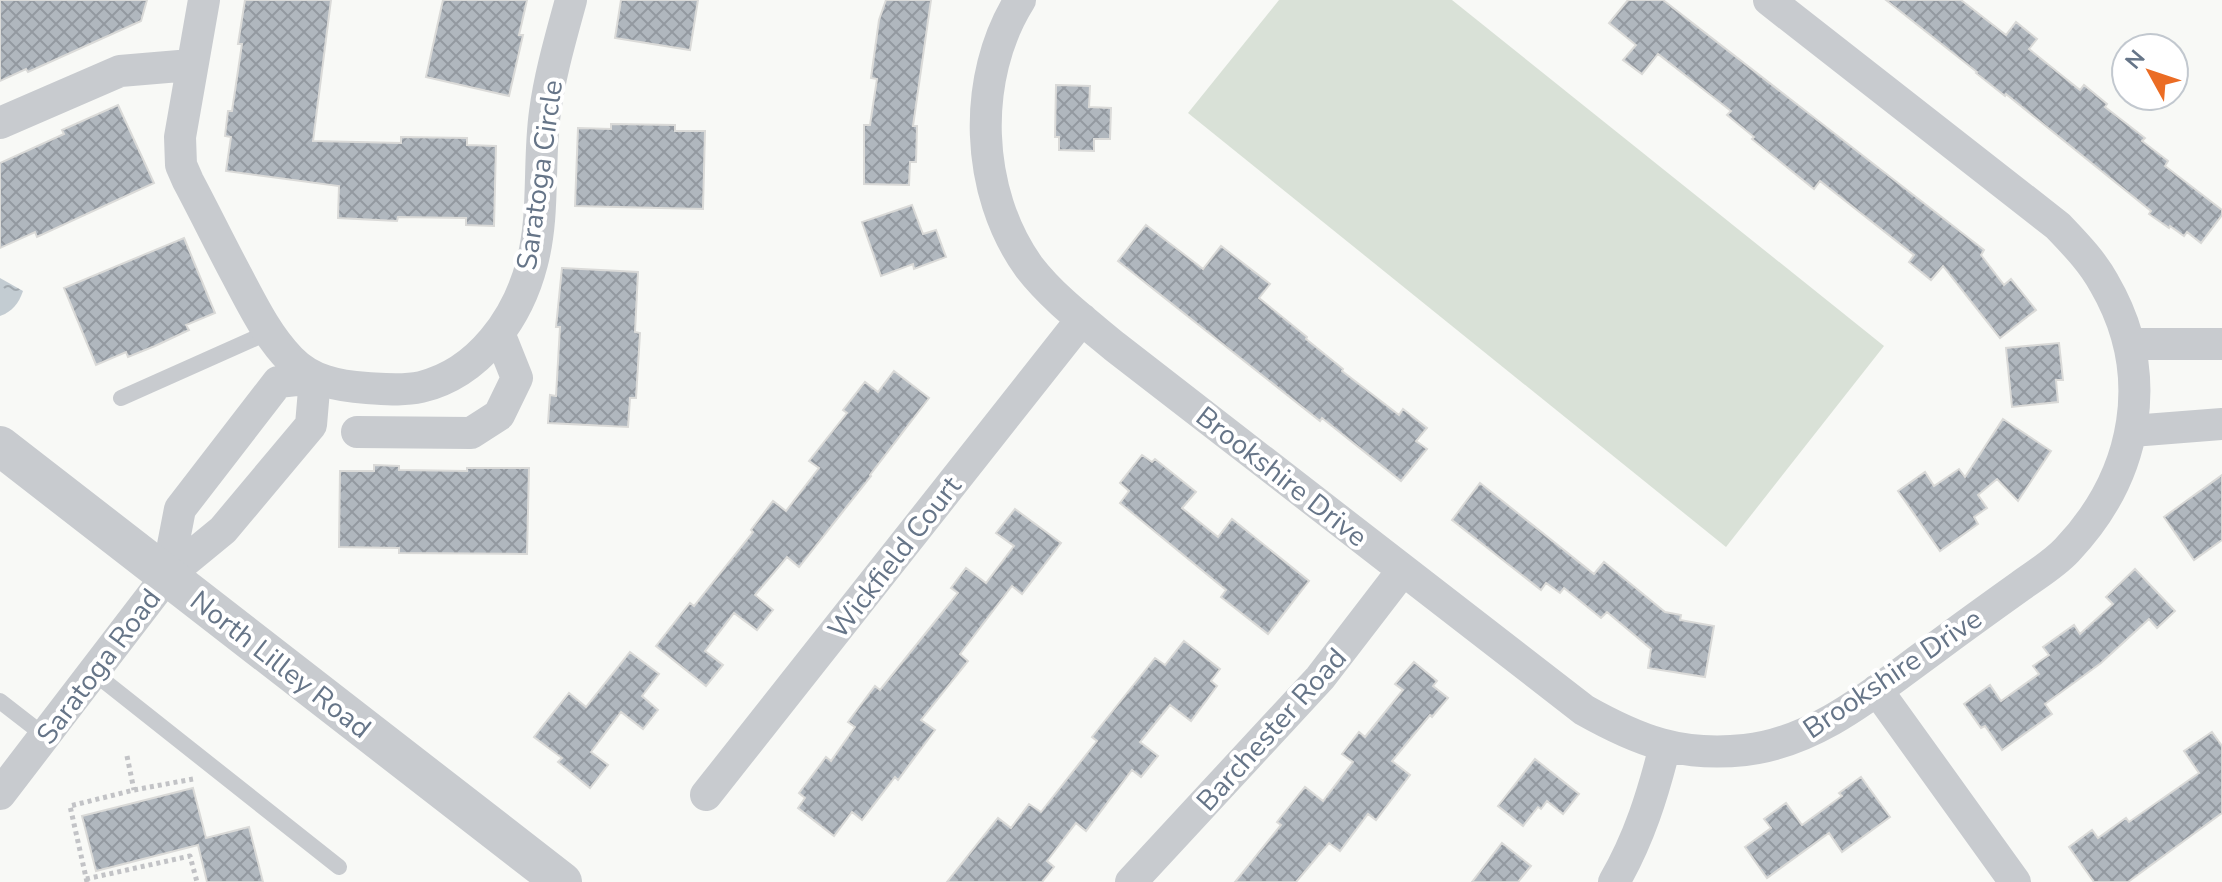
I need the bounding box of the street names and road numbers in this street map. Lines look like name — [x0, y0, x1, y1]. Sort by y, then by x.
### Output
street label: Saratoga Circle — [508, 78, 572, 273]
street label: Brookshire Drive — [1188, 398, 1375, 556]
street label: Wickfield Court — [819, 468, 970, 647]
street label: Saratoga Road — [28, 581, 170, 752]
street label: North Lilley Road — [182, 582, 379, 747]
street label: Brookshire Drive — [1796, 600, 1989, 748]
street label: Barchester Road — [1188, 640, 1355, 820]

